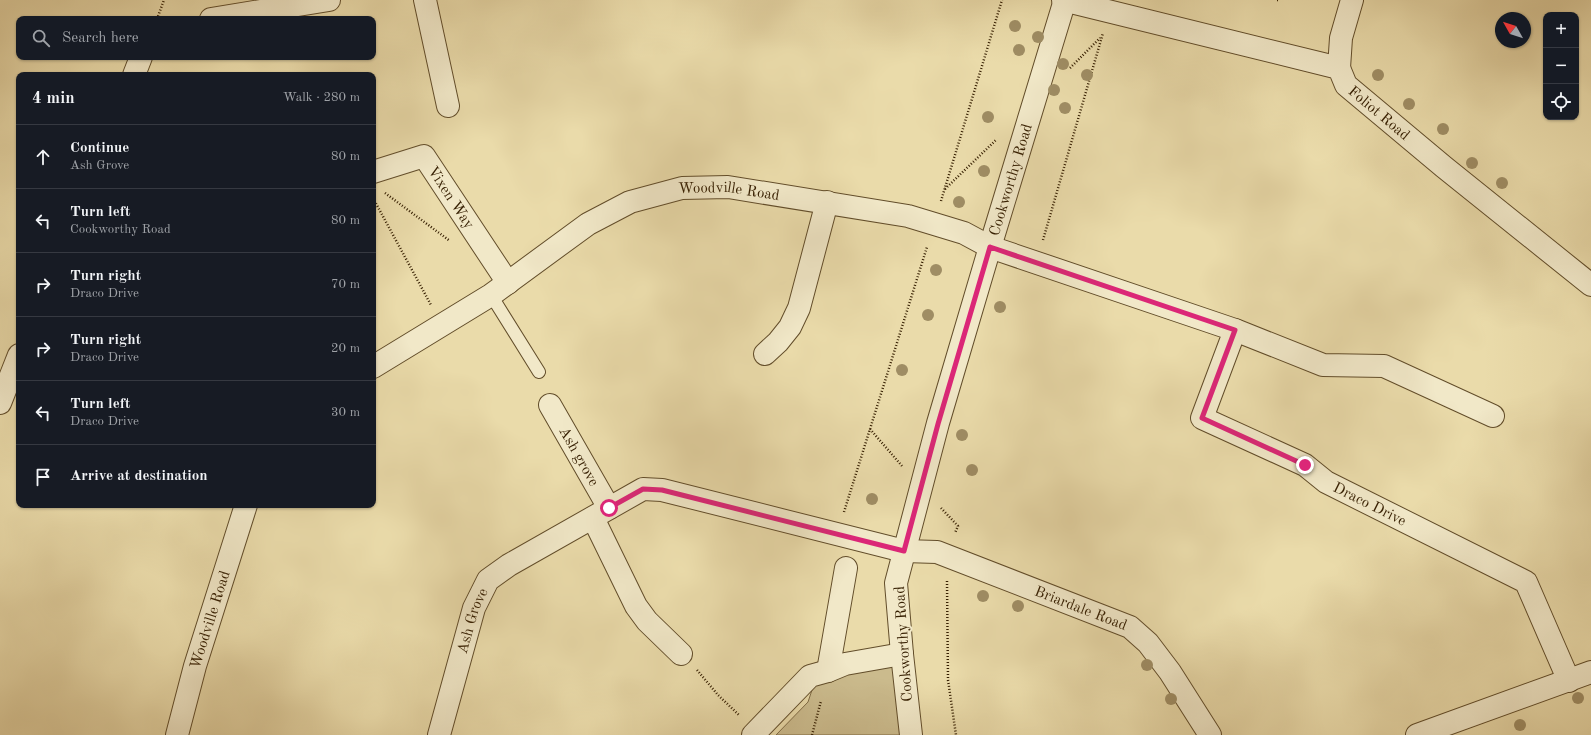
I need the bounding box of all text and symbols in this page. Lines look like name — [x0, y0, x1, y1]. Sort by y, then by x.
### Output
north arrow — [1495, 12, 1531, 48]
map controls — [1543, 12, 1579, 120]
button: + — [1543, 12, 1579, 48]
search box — [16, 16, 376, 60]
icon: search — [30, 27, 52, 49]
text: Search here — [62, 31, 139, 46]
button: − — [1543, 48, 1579, 84]
street label: Foliot Road — [1345, 84, 1412, 144]
button: locate — [1543, 84, 1579, 120]
text: 4 min — [32, 90, 75, 107]
text: Walk · 280 m — [283, 91, 360, 104]
street label: Cookworthy Road — [988, 122, 1036, 238]
text: Continue — [70, 141, 129, 156]
icon: ahead — [32, 146, 54, 168]
text: 80 m — [331, 150, 360, 163]
text: Ash Grove — [70, 159, 129, 172]
street label: Vixen Way — [424, 164, 476, 232]
street label: Woodville Road — [678, 181, 781, 204]
text: Turn left — [70, 205, 130, 220]
icon: left — [32, 210, 54, 232]
text: 80 m — [331, 214, 360, 227]
text: Cookworthy Road — [70, 223, 171, 236]
text: Turn right — [70, 269, 141, 284]
icon: right — [32, 274, 54, 296]
text: 70 m — [331, 278, 360, 291]
text: Draco Drive — [70, 287, 139, 300]
text: Turn right — [70, 333, 141, 348]
icon: right — [32, 338, 54, 360]
text: 20 m — [331, 342, 360, 355]
text: Draco Drive — [70, 351, 139, 364]
text: Turn left — [70, 397, 130, 412]
icon: left — [32, 402, 54, 424]
text: 30 m — [331, 406, 360, 419]
text: Draco Drive — [70, 415, 139, 428]
street label: Ash grove — [555, 425, 601, 489]
route end — [1296, 456, 1314, 474]
icon: arrive — [32, 466, 54, 488]
text: Arrive at destination — [70, 469, 208, 484]
street label: Draco Drive — [1330, 481, 1408, 530]
route start — [600, 499, 618, 517]
street label: Woodville Road — [189, 569, 234, 671]
street label: Cookworthy Road — [893, 585, 916, 702]
street label: Briardale Road — [1032, 585, 1129, 634]
street label: Ash Grove — [456, 586, 492, 656]

